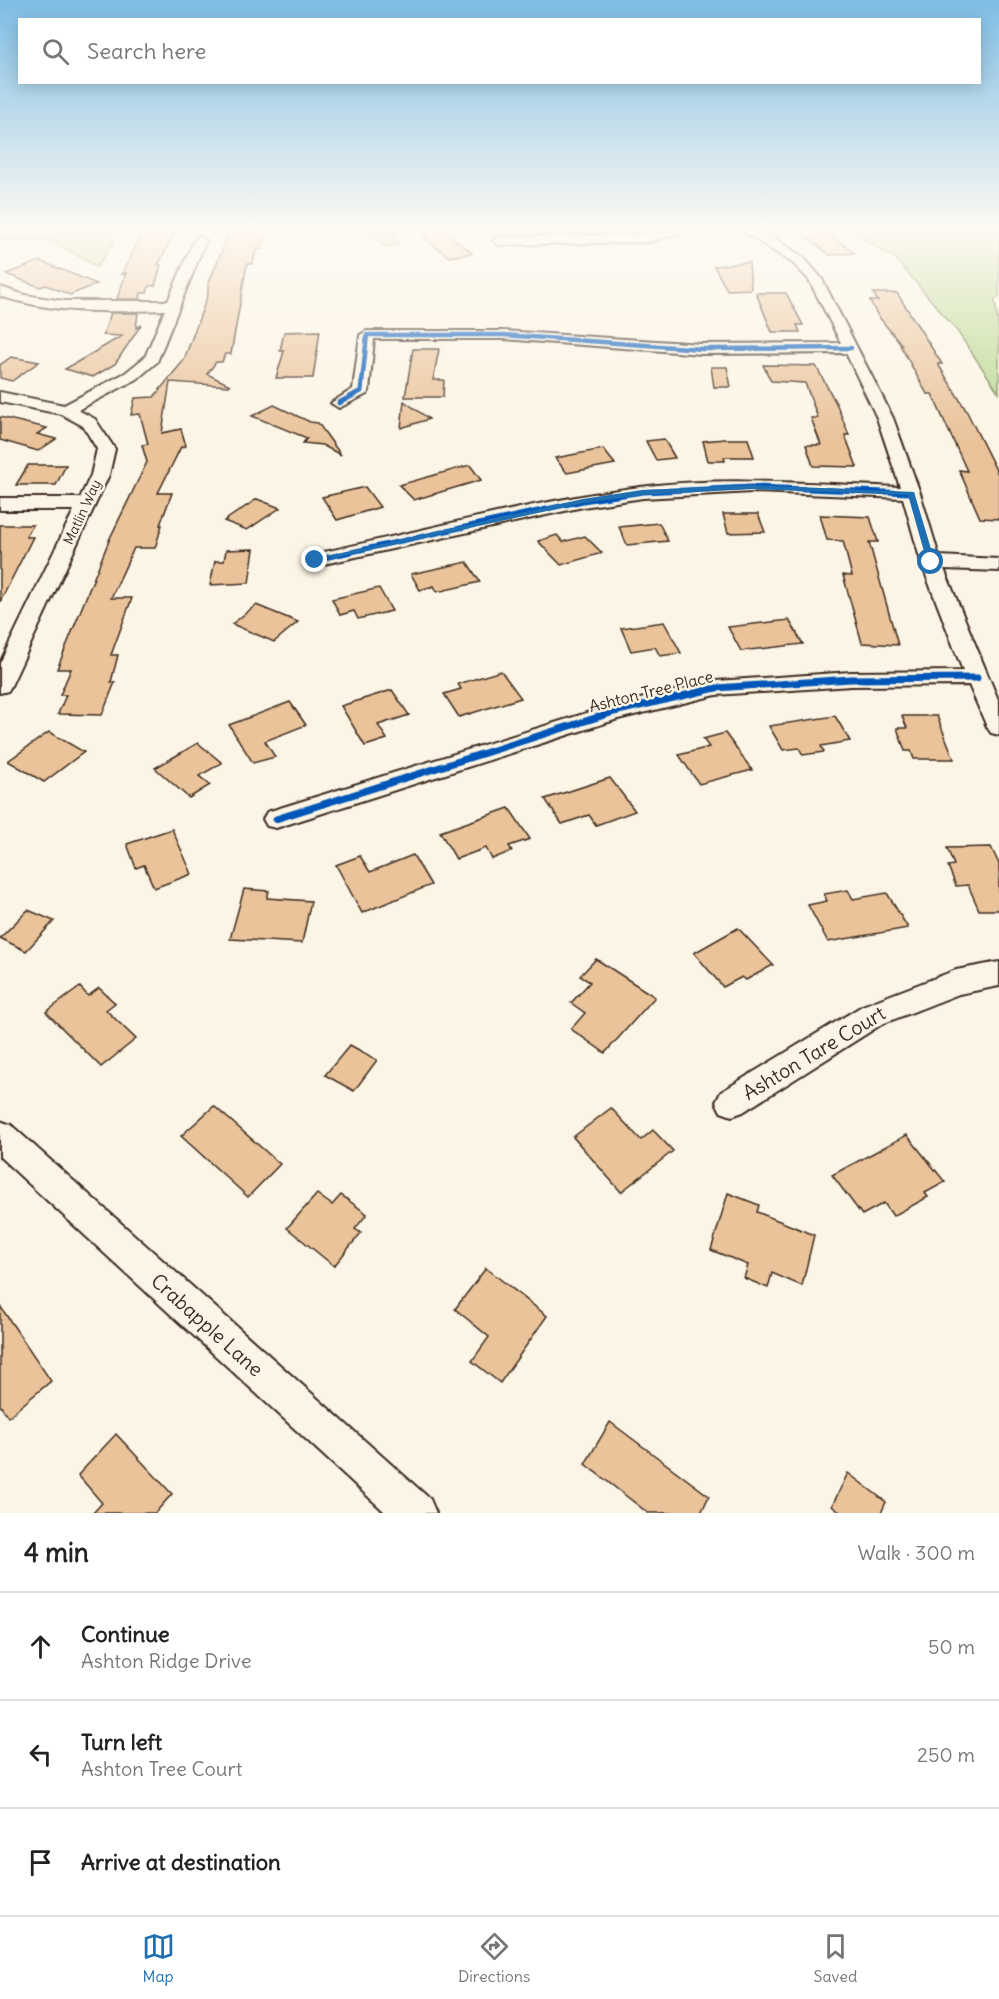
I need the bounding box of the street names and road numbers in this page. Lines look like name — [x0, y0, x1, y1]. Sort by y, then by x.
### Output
street label: Matlin Way — [59, 477, 105, 547]
street label: Ashton Tree Place — [587, 666, 715, 716]
street label: Ashton Tare Court — [738, 1000, 890, 1105]
street label: Crabapple Lane — [146, 1268, 269, 1381]

